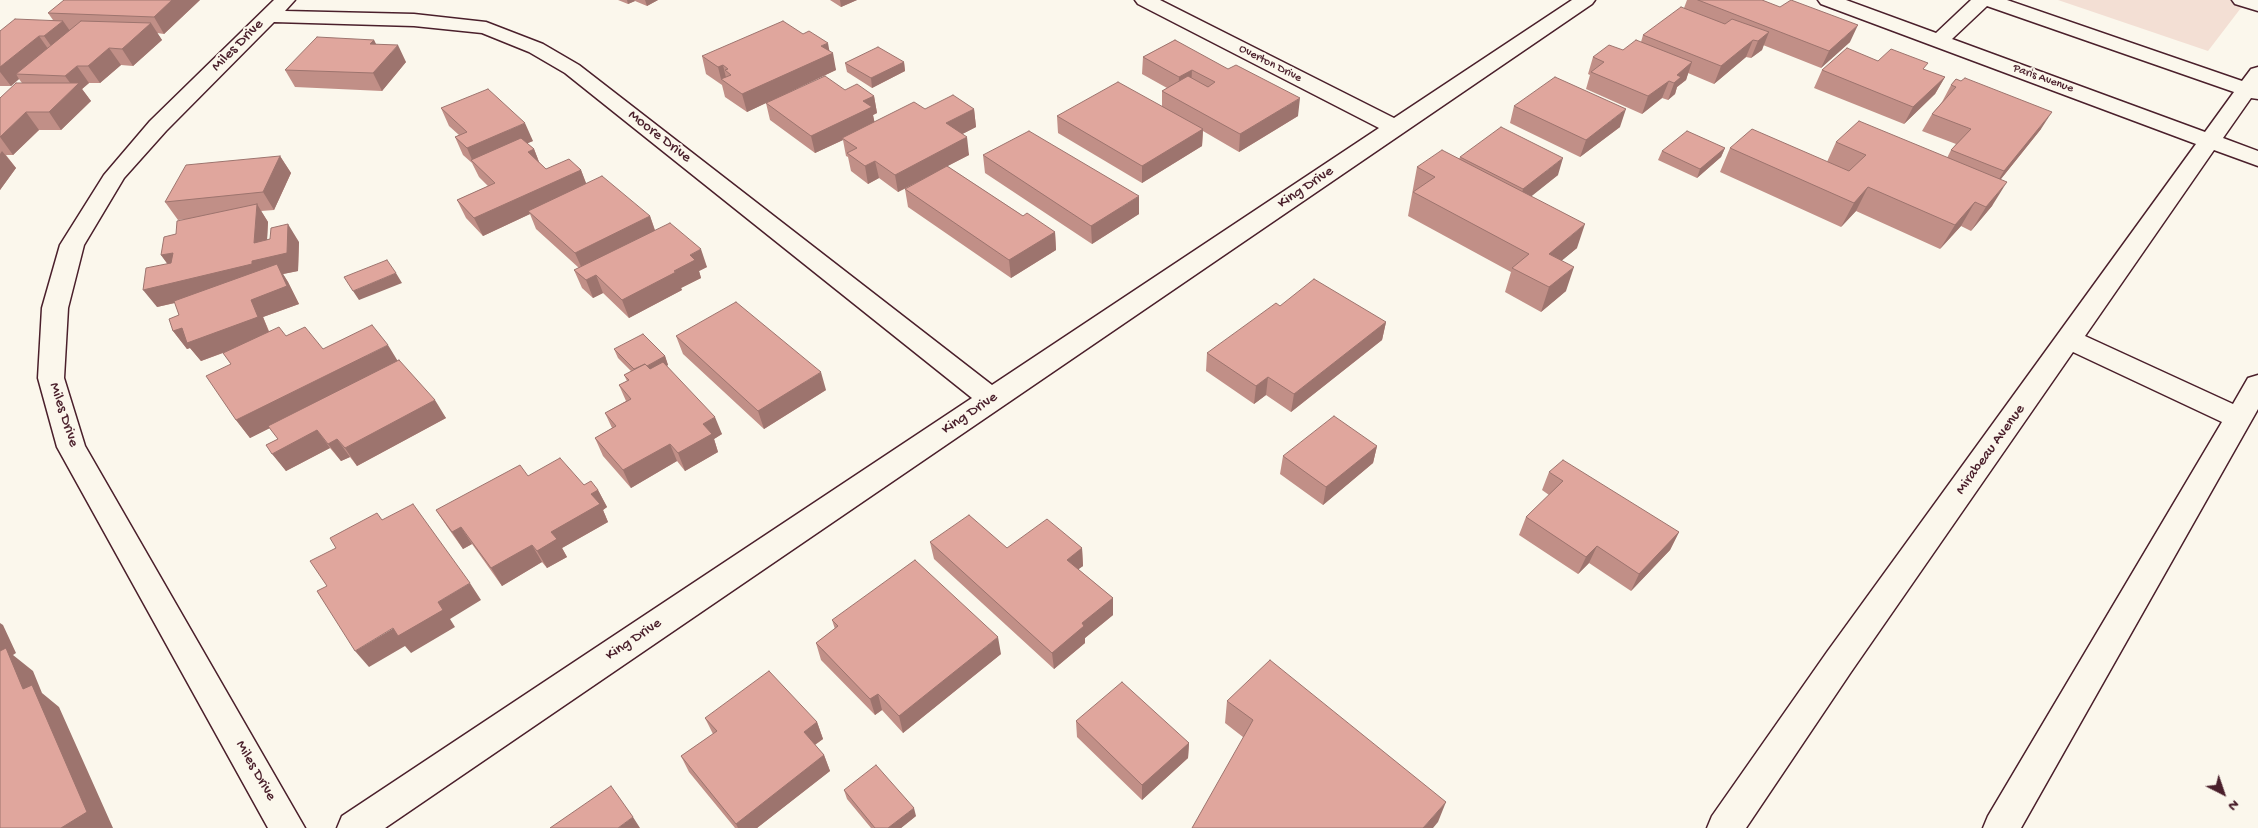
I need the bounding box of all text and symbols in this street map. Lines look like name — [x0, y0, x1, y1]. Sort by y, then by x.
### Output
street label: Miles Drive — [208, 16, 268, 76]
street label: Overton Drive — [1236, 42, 1304, 86]
street label: Paris Avenue — [2011, 61, 2075, 97]
street label: Moore Drive — [624, 107, 694, 167]
street label: King Drive — [1275, 163, 1337, 213]
street label: Miles Drive — [44, 381, 82, 449]
street label: King Drive — [939, 389, 1001, 439]
street label: Mirabeau Avenue — [1952, 401, 2030, 499]
street label: King Drive — [603, 615, 665, 665]
street label: Miles Drive — [231, 738, 279, 804]
north arrow — [2198, 768, 2248, 818]
text: N — [2224, 795, 2242, 814]

